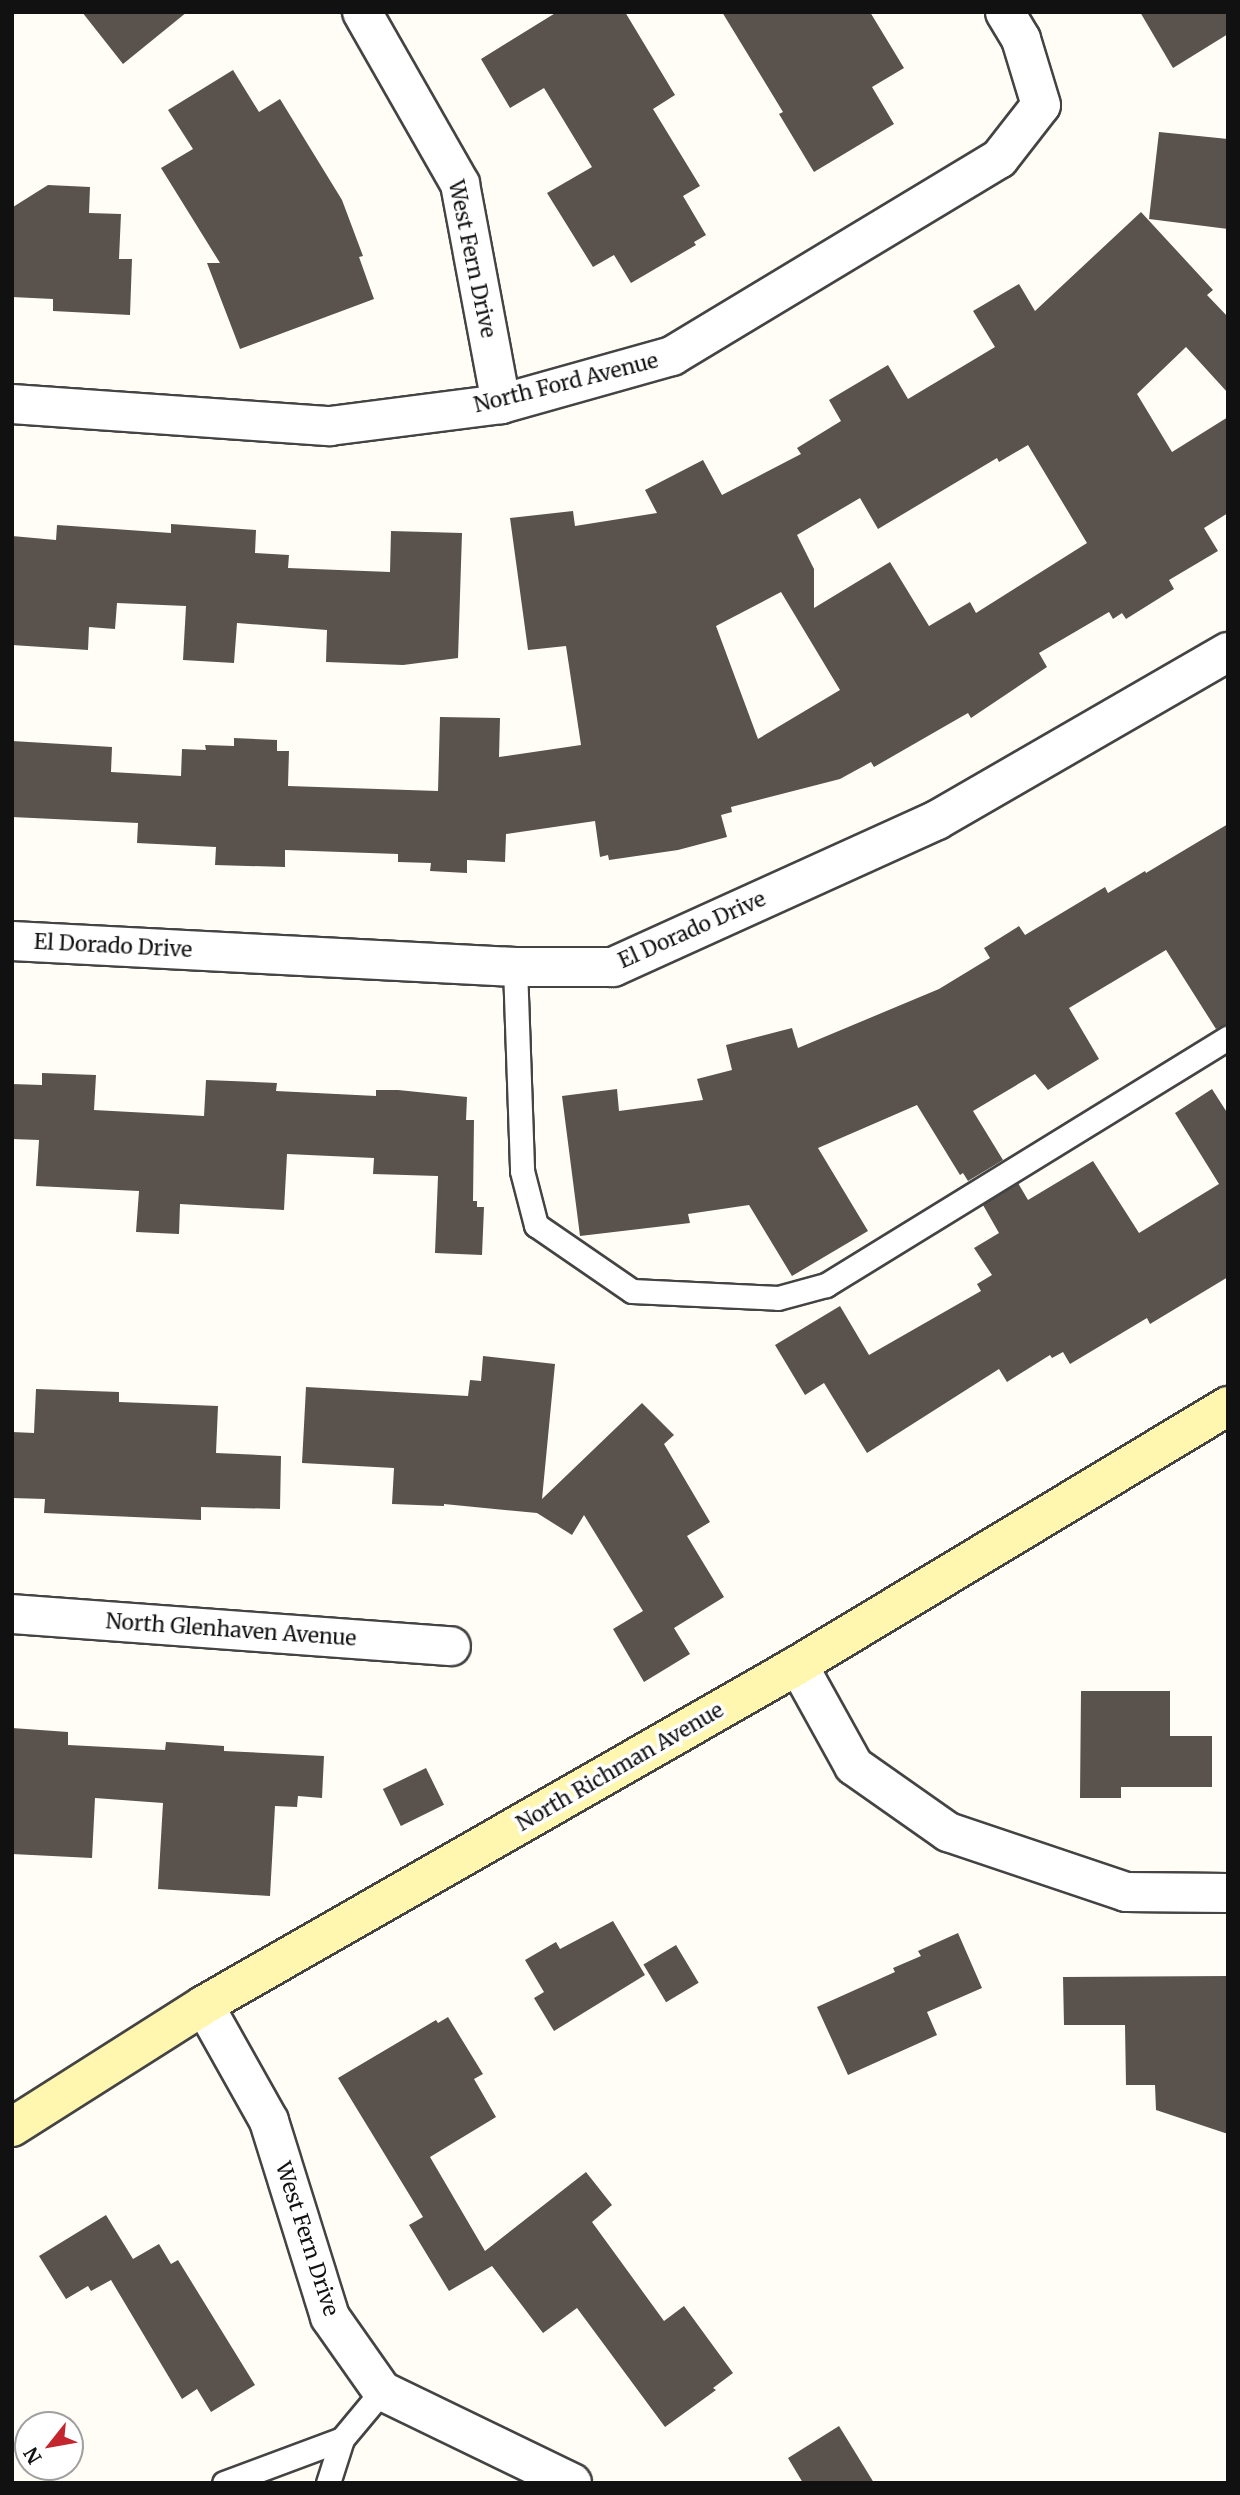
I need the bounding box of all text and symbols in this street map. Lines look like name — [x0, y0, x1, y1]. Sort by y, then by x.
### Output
street label: West Fern Drive — [443, 178, 501, 340]
street label: North Ford Avenue — [471, 348, 661, 418]
street label: El Dorado Drive — [614, 886, 770, 974]
street label: El Dorado Drive — [33, 929, 193, 963]
street label: North Glenhaven Avenue — [105, 1609, 357, 1651]
street label: North Richman Avenue — [512, 1697, 728, 1837]
street label: West Fern Drive — [270, 2159, 344, 2319]
north arrow — [14, 2411, 84, 2481]
text: N — [19, 2443, 47, 2468]

